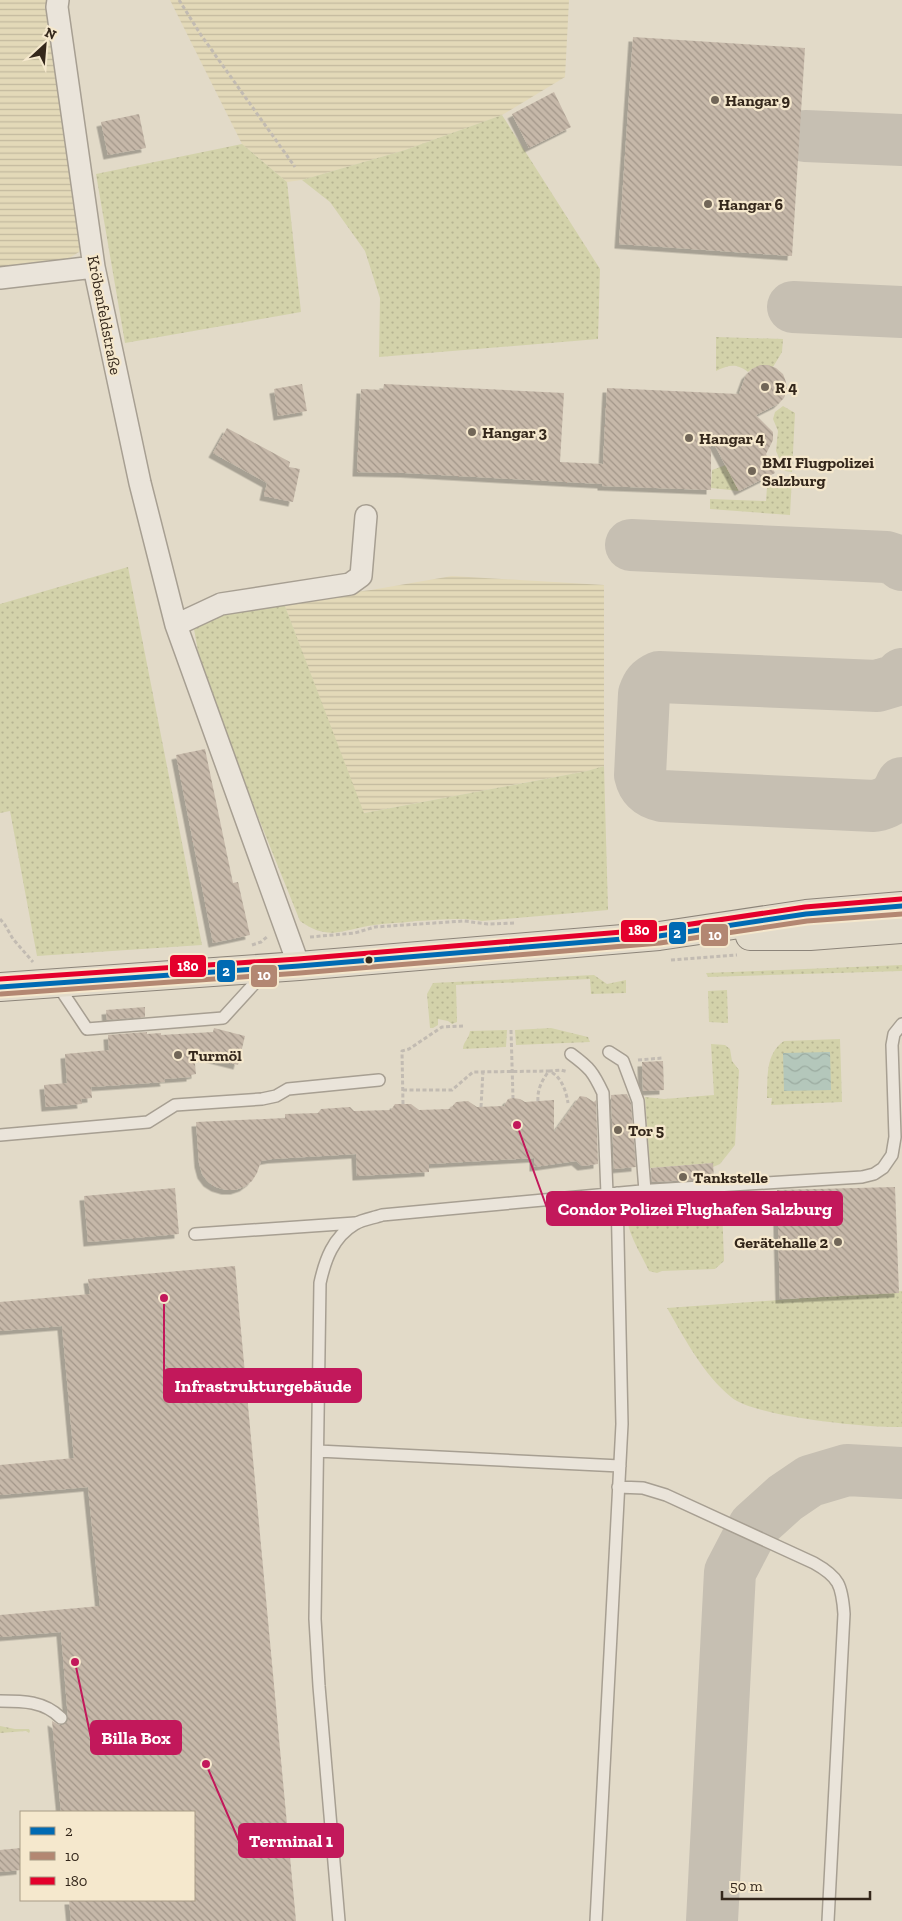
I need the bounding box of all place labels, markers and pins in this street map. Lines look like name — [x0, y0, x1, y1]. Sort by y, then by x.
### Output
place label: Hangar 9 — [725, 91, 791, 110]
marker: Hangar 9 — [709, 94, 721, 106]
place label: Hangar 6 — [718, 195, 784, 214]
marker: Hangar 6 — [702, 198, 714, 210]
place label: R 4 — [775, 378, 797, 397]
marker: R 4 — [759, 381, 771, 393]
place label: Hangar 3 — [482, 423, 548, 442]
marker: Hangar 3 — [466, 426, 478, 438]
place label: Hangar 4 — [699, 429, 765, 448]
marker: Hangar 4 — [683, 432, 695, 444]
place label: BMI Flugpolizei Salzburg — [762, 453, 874, 490]
marker: BMI Flugpolizei Salzburg — [746, 465, 758, 477]
unlabelled marker — [364, 955, 374, 965]
place label: Turmöl — [188, 1046, 242, 1065]
marker: Turmöl — [172, 1049, 184, 1061]
place label: Tor 5 — [628, 1121, 664, 1140]
marker: Tor 5 — [612, 1124, 624, 1136]
place label: Tankstelle — [693, 1168, 768, 1187]
marker: Tankstelle — [677, 1171, 689, 1183]
callout: Condor Polizei Flughafen Salzburg — [547, 1192, 842, 1225]
place label: Gerätehalle 2 — [734, 1233, 828, 1252]
marker: Gerätehalle 2 — [832, 1236, 844, 1248]
callout: Infrastrukturgebäude — [164, 1369, 361, 1402]
callout: Billa Box — [91, 1721, 181, 1754]
callout: Terminal 1 — [239, 1824, 343, 1857]

